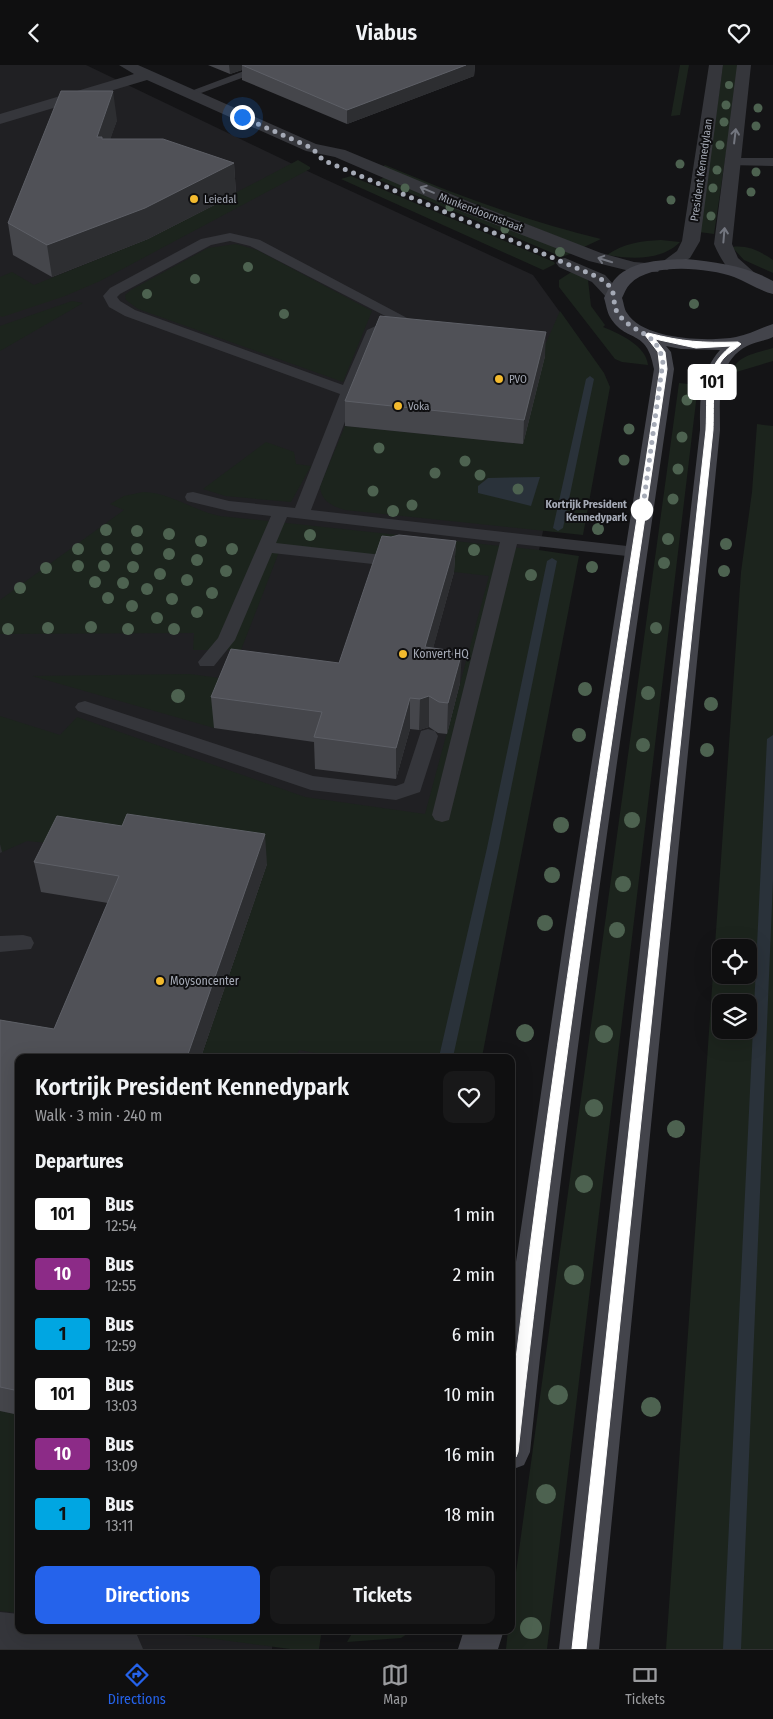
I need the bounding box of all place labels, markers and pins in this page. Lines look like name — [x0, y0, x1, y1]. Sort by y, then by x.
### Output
marker: Leiedal — [188, 193, 200, 205]
place label: Leiedal — [204, 193, 236, 206]
marker: PVO — [493, 373, 505, 385]
place label: PVO — [509, 373, 527, 386]
marker: Voka — [392, 400, 404, 412]
place label: Voka — [408, 400, 429, 413]
place label: Kortrijk President Kennedypark — [545, 498, 627, 524]
marker: Kortrijk President Kennedypark — [631, 499, 653, 521]
place label: Konvert HQ — [413, 647, 469, 661]
marker: Konvert HQ — [397, 648, 409, 660]
place label: Moysoncenter — [170, 974, 240, 988]
marker: Moysoncenter — [154, 975, 166, 987]

